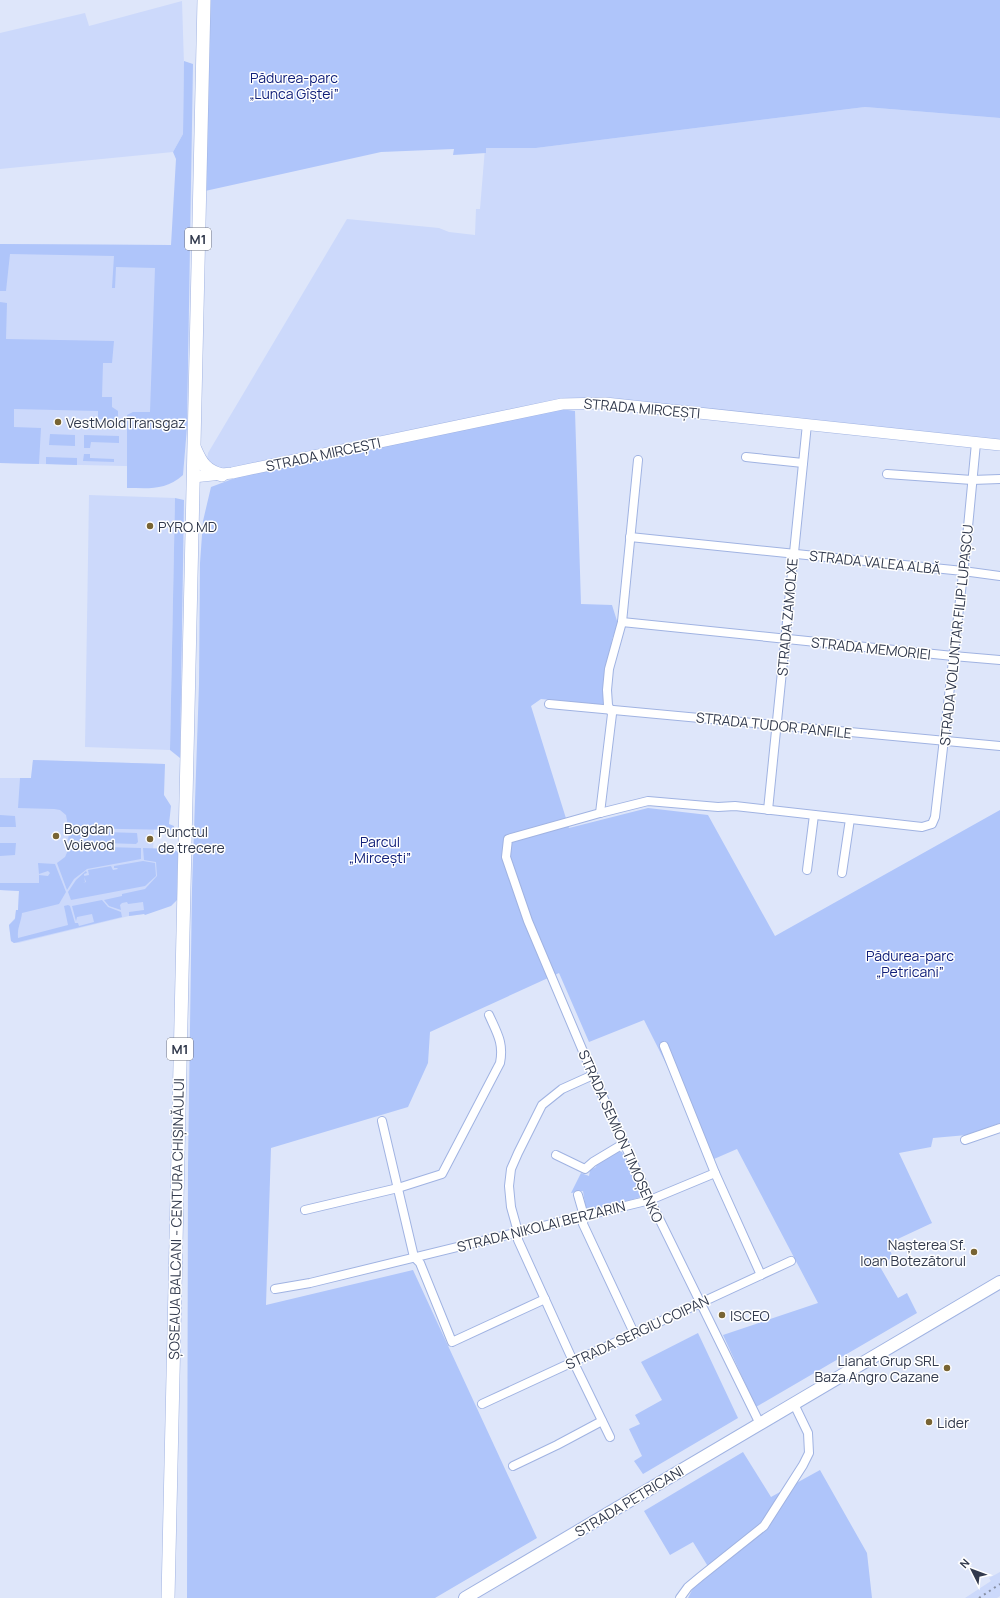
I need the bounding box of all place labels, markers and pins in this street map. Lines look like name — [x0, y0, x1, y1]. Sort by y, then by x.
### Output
place label: VestMoldTransgaz — [66, 413, 186, 432]
marker: VestMoldTransgaz — [53, 417, 63, 427]
place label: PYRO.MD — [158, 517, 217, 536]
marker: PYRO.MD — [145, 521, 155, 531]
place label: Bogdan Voievod — [64, 819, 114, 854]
place label: Punctul de trecere — [158, 822, 225, 857]
marker: Bogdan Voievod — [51, 831, 61, 841]
marker: Punctul de trecere — [145, 834, 155, 844]
place label: Nașterea Sf. Ioan Botezătorul — [860, 1235, 966, 1270]
marker: Nașterea Sf. Ioan Botezătorul — [969, 1247, 979, 1257]
place label: ISCEO — [730, 1306, 770, 1325]
marker: ISCEO — [717, 1310, 727, 1320]
place label: Lianat Grup SRL Baza Angro Cazane — [815, 1351, 939, 1386]
marker: Lianat Grup SRL Baza Angro Cazane — [942, 1363, 952, 1373]
place label: Lider — [937, 1413, 969, 1432]
marker: Lider — [924, 1417, 934, 1427]

